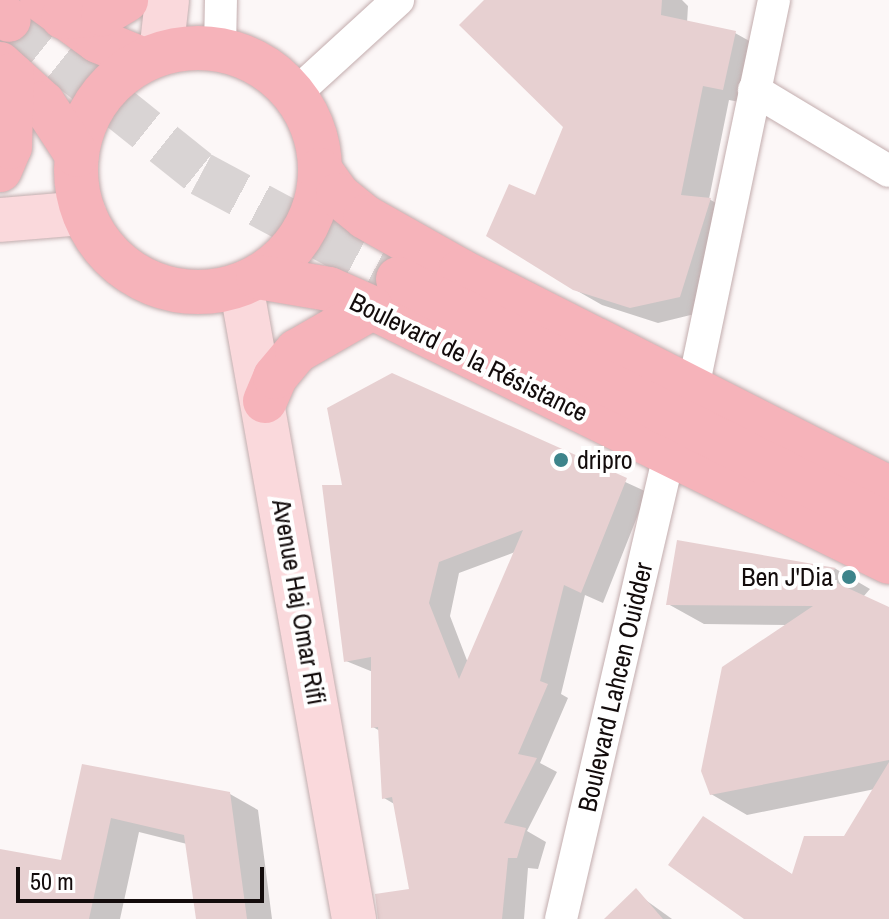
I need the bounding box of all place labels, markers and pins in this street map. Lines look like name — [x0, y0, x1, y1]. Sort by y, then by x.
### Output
place label: dripro — [577, 444, 633, 476]
marker: dripro — [552, 451, 570, 469]
place label: Ben J'Dia — [741, 561, 833, 593]
marker: Ben J'Dia — [840, 568, 858, 586]

